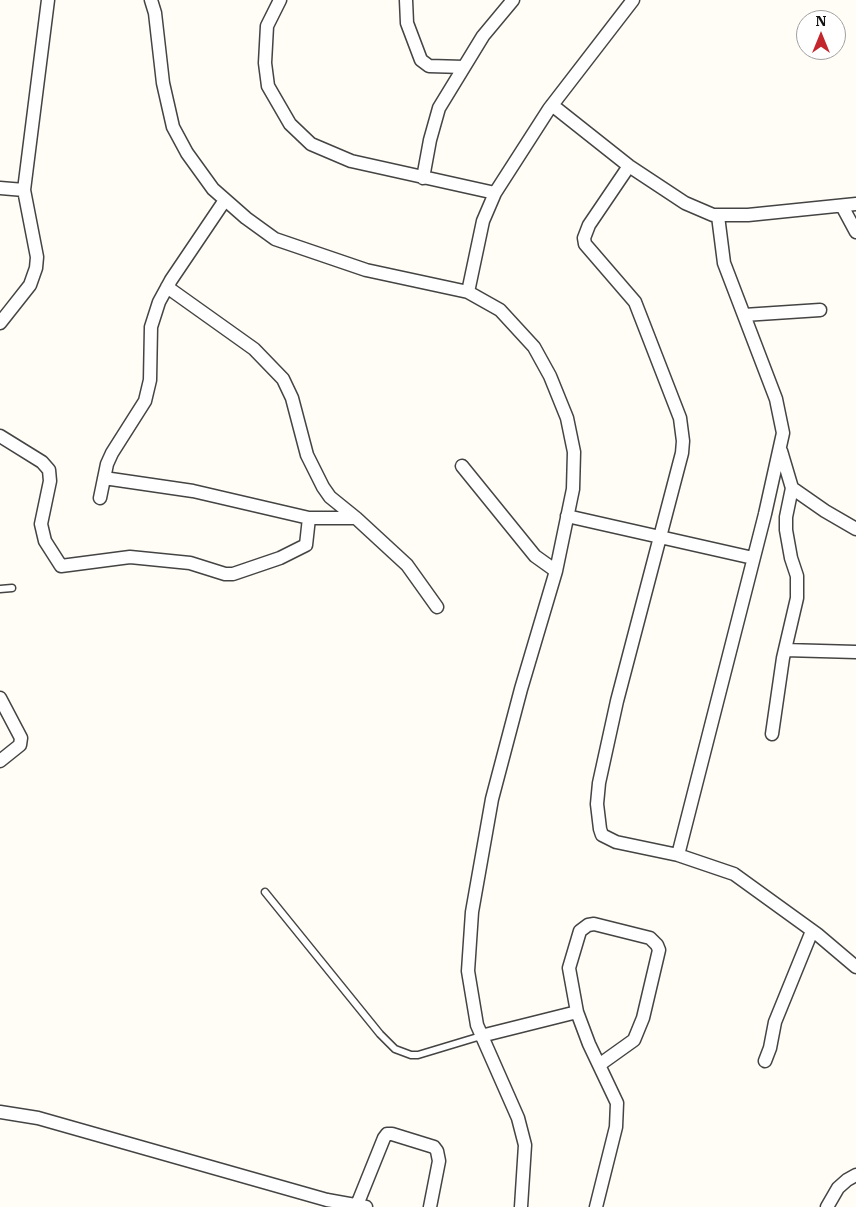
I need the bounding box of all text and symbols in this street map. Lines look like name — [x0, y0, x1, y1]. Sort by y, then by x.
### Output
north arrow — [796, 10, 846, 60]
text: N — [815, 12, 827, 30]

